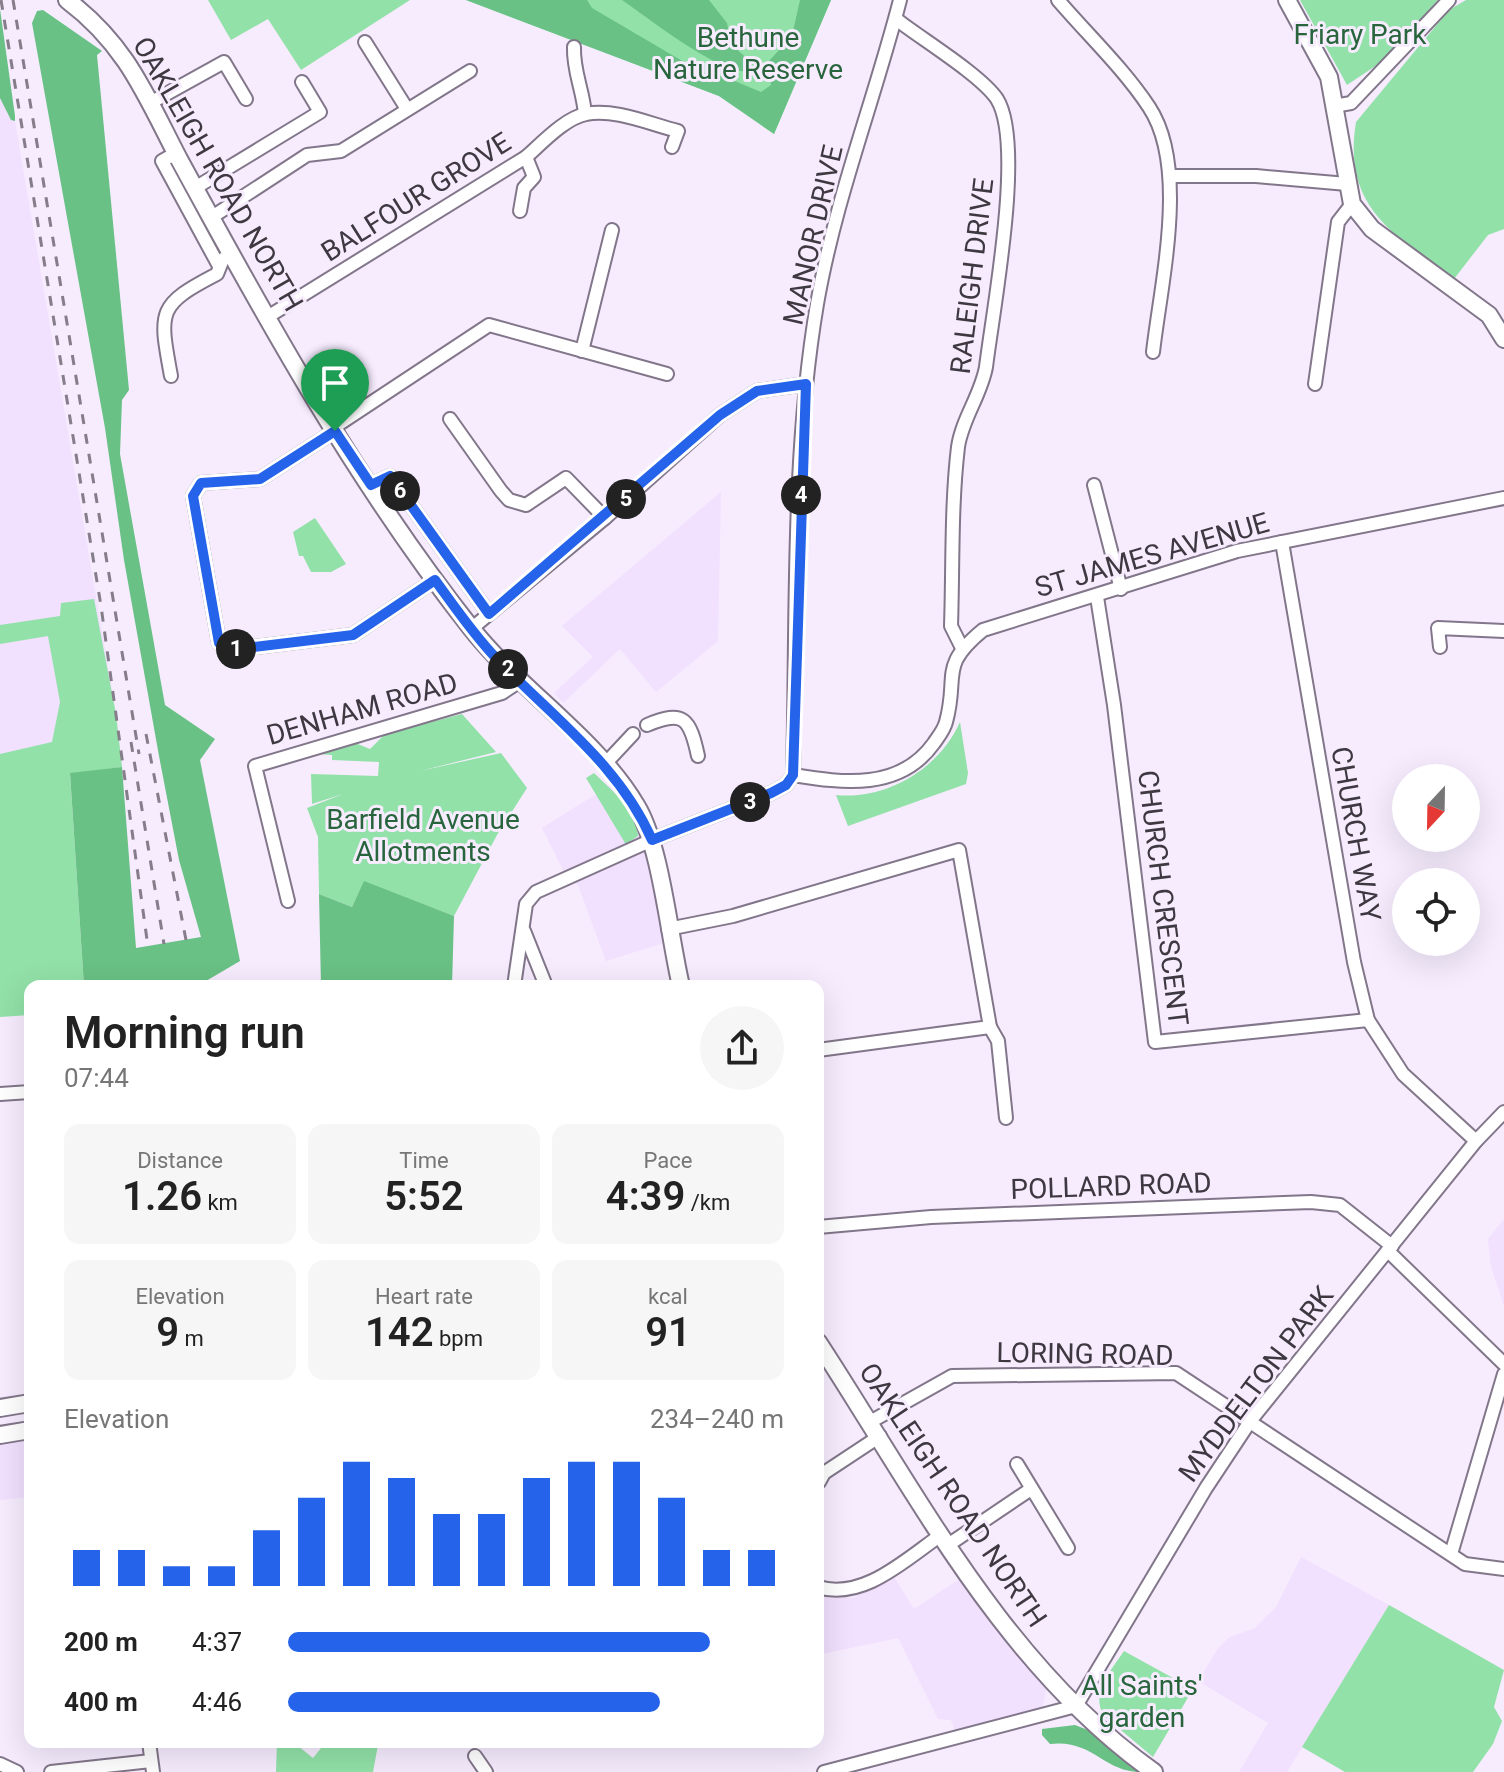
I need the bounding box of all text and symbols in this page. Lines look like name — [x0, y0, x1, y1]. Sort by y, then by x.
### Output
park label: Friary Park — [1294, 18, 1427, 51]
park label: Bethune Nature Reserve — [653, 21, 843, 86]
street label: OAKLEIGH ROAD NORTH — [126, 31, 310, 317]
street label: BALFOUR GROVE — [315, 126, 517, 268]
street label: MANOR DRIVE — [776, 142, 850, 328]
street label: RALEIGH DRIVE — [944, 176, 1000, 376]
pin — [301, 349, 369, 431]
icon: arrive — [313, 361, 357, 405]
pin: 6 — [380, 471, 420, 511]
pin: 4 — [781, 475, 821, 515]
text: 6 — [394, 478, 406, 503]
pin: 5 — [606, 479, 646, 519]
text: 4 — [795, 482, 807, 507]
text: 5 — [620, 486, 632, 511]
street label: ST JAMES AVENUE — [1031, 506, 1273, 604]
pin: 1 — [216, 629, 256, 669]
text: 1 — [230, 636, 242, 661]
pin: 2 — [488, 649, 528, 689]
text: 2 — [502, 656, 514, 681]
street label: DENHAM ROAD — [263, 666, 461, 752]
street label: CHURCH WAY — [1324, 744, 1388, 924]
north arrow — [1392, 764, 1480, 852]
map controls — [1392, 764, 1480, 956]
street label: CHURCH CRESCENT — [1131, 768, 1195, 1028]
pin: 3 — [730, 782, 770, 822]
text: 3 — [744, 789, 756, 814]
park label: Barfield Avenue Allotments — [326, 803, 520, 868]
button: locate — [1392, 868, 1480, 956]
button: share — [700, 1006, 784, 1090]
text: Morning run — [64, 1007, 305, 1059]
text: 07:44 — [64, 1063, 129, 1093]
text: Distance — [137, 1148, 223, 1173]
text: Time — [399, 1148, 449, 1173]
text: Pace — [644, 1148, 692, 1173]
street label: POLLARD ROAD — [1010, 1166, 1212, 1206]
text: 1.26 — [122, 1173, 202, 1220]
text: 5:52 — [384, 1173, 464, 1220]
text: 4:39 — [606, 1173, 685, 1220]
text: km — [202, 1190, 238, 1215]
text: /km — [685, 1190, 730, 1215]
street label: MYDDELTON PARK — [1172, 1279, 1341, 1488]
text: Elevation — [135, 1284, 225, 1309]
text: Heart rate — [375, 1284, 473, 1309]
text: kcal — [648, 1284, 688, 1309]
text: 9 — [156, 1309, 179, 1356]
text: 142 — [365, 1309, 434, 1356]
text: 91 — [645, 1309, 691, 1356]
text: m — [179, 1326, 204, 1351]
text: bpm — [434, 1326, 483, 1351]
street label: LORING ROAD — [996, 1336, 1174, 1372]
street label: OAKLEIGH ROAD NORTH — [852, 1357, 1054, 1633]
text: Elevation — [64, 1404, 169, 1434]
text: 234–240 m — [650, 1404, 784, 1434]
text: 200 m — [64, 1627, 138, 1657]
text: 4:37 — [192, 1627, 242, 1657]
park label: All Saints' garden — [1081, 1669, 1203, 1734]
text: 400 m — [64, 1687, 138, 1717]
text: 4:46 — [192, 1687, 242, 1717]

